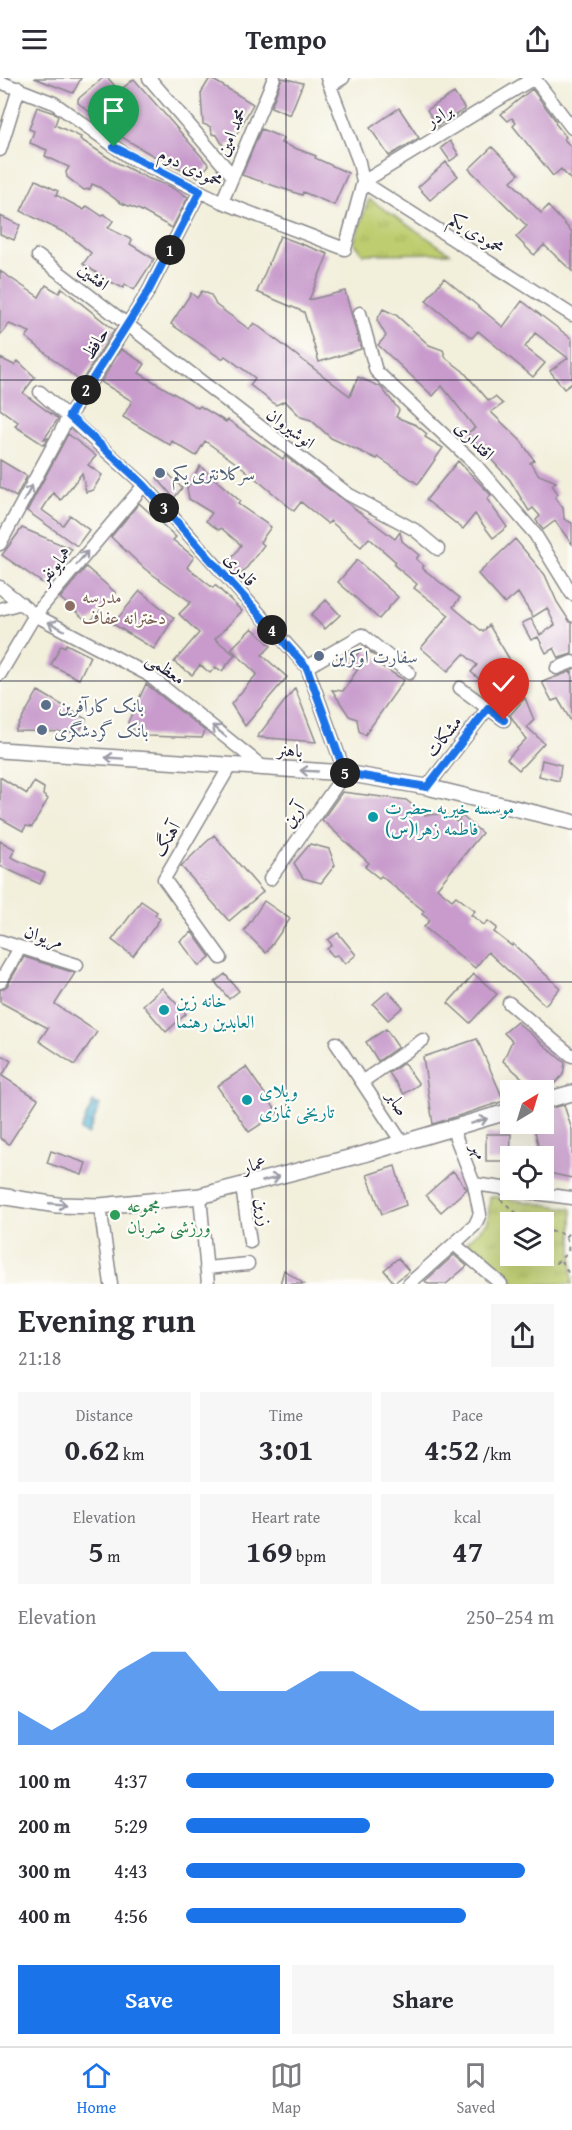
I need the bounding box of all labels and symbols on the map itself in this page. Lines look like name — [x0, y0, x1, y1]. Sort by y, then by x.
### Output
pin — [88, 85, 139, 147]
street label: برادر — [418, 96, 458, 135]
street label: محمد امین — [208, 104, 254, 160]
street label: محمودی دوم — [153, 140, 228, 197]
street label: محمودی یکم — [442, 205, 510, 264]
pin: 1 — [155, 235, 185, 265]
street label: افشین — [73, 255, 115, 297]
street label: حافظ — [75, 321, 115, 365]
pin: 2 — [71, 375, 101, 405]
street label: انوشیروان — [261, 401, 321, 455]
street label: اقتداری — [449, 414, 501, 466]
place label: سرکلانتری یکم — [172, 460, 255, 491]
marker: سرکلانتری یکم — [153, 466, 167, 480]
one-way arrow — [23, 484, 34, 502]
pin: 3 — [149, 493, 179, 523]
street label: همایونفر — [29, 540, 78, 591]
street label: قادری — [218, 546, 264, 592]
one-way arrow — [76, 550, 89, 566]
place label: مدرسه دخترانه عفاف — [82, 583, 166, 631]
marker: مدرسه دخترانه عفاف — [63, 599, 77, 613]
pin: 4 — [257, 615, 287, 645]
one-way arrow — [47, 620, 65, 631]
place label: سفارت اوکراین — [331, 643, 418, 670]
street label: معظمی — [141, 645, 191, 691]
marker: سفارت اوکراین — [312, 649, 326, 663]
pin — [478, 658, 529, 720]
place label: بانک کارآفرین — [58, 692, 144, 719]
marker: بانک کارآفرین — [39, 698, 53, 712]
street label: مشکات — [418, 709, 468, 763]
place label: بانک گردشگری — [54, 717, 148, 744]
marker: بانک گردشگری — [35, 723, 49, 737]
one-way arrow — [212, 724, 227, 738]
street label: باهنر — [275, 736, 303, 764]
one-way arrow — [105, 752, 125, 763]
pin: 5 — [330, 758, 360, 788]
one-way arrow — [299, 765, 319, 776]
place label: موسسه خیریه حضرت فاطمه زهرا(س) — [385, 794, 514, 842]
street label: آرین — [275, 795, 313, 833]
marker: موسسه خیریه حضرت فاطمه زهرا(س) — [366, 810, 380, 824]
street label: آهنگ — [145, 814, 188, 862]
street label: مریوان — [21, 917, 67, 955]
place label: خانه زین العابدین رهنما — [176, 987, 254, 1035]
marker: خانه زین العابدین رهنما — [157, 1003, 171, 1017]
place label: ویلای تاریخی نمازی — [259, 1077, 335, 1125]
north arrow — [500, 1080, 554, 1134]
street label: صابر — [379, 1083, 416, 1121]
marker: ویلای تاریخی نمازی — [240, 1093, 254, 1107]
one-way arrow — [469, 1115, 488, 1126]
street label: مهر — [464, 1137, 495, 1163]
street label: عمار — [237, 1148, 269, 1181]
one-way arrow — [261, 1173, 280, 1184]
place label: مجموعه ورزشی ضربان — [127, 1192, 211, 1240]
street label: زرین — [249, 1196, 279, 1228]
one-way arrow — [47, 1199, 67, 1210]
marker: مجموعه ورزشی ضربان — [108, 1208, 122, 1222]

